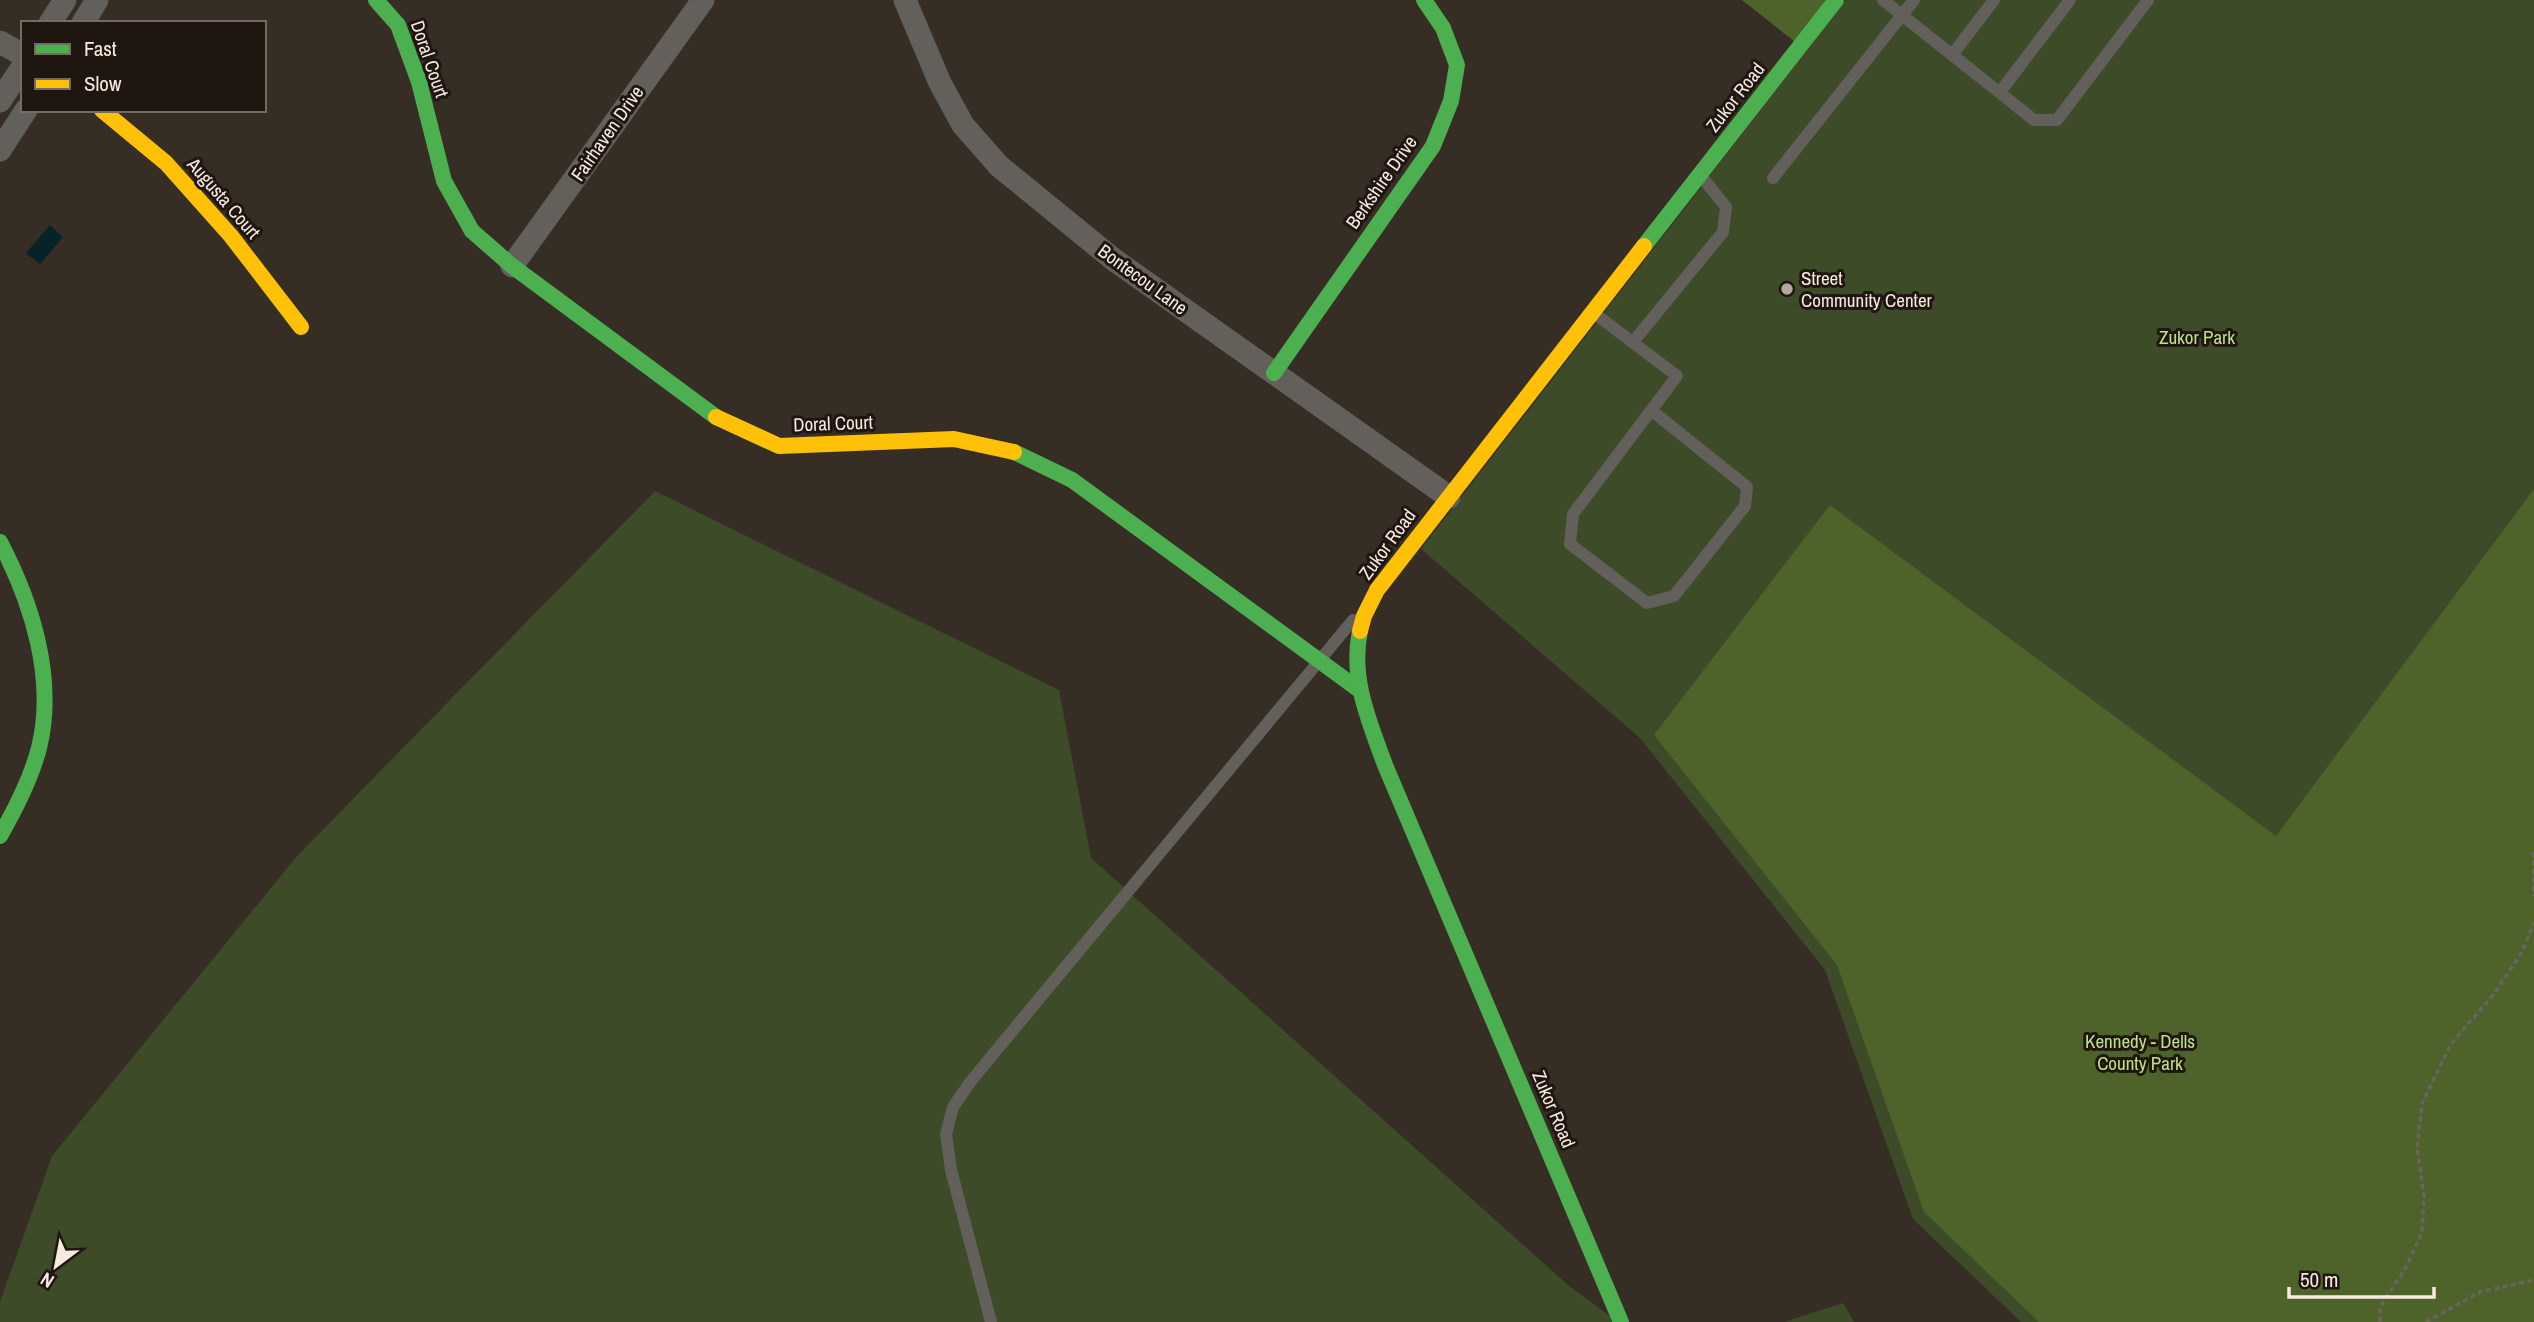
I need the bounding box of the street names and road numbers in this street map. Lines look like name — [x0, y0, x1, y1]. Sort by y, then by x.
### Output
street label: Doral Court — [405, 17, 455, 102]
street label: Zukor Road — [1700, 57, 1770, 137]
street label: Fairhaven Drive — [565, 80, 649, 186]
street label: Berkshire Drive — [1339, 130, 1423, 234]
street label: Augusta Court — [181, 151, 267, 245]
street label: Bontecou Lane — [1093, 238, 1193, 320]
street label: Doral Court — [793, 409, 874, 437]
street label: Zukor Road — [1353, 503, 1421, 585]
street label: Zukor Road — [1526, 1066, 1582, 1152]

